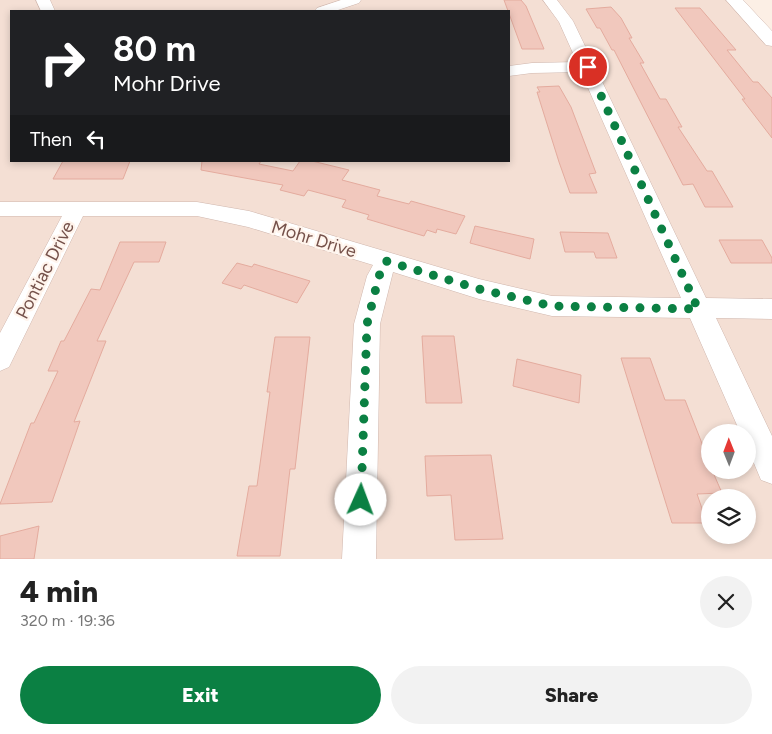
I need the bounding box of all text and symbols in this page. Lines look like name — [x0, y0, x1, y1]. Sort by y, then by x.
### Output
text: 80 m — [113, 28, 196, 70]
icon: right — [30, 30, 95, 95]
pin — [567, 46, 609, 88]
icon: arrive — [574, 53, 602, 81]
text: Mohr Drive — [113, 70, 220, 97]
icon: left — [82, 125, 110, 153]
text: Then — [30, 128, 72, 151]
street label: Mohr Drive — [269, 216, 359, 262]
street label: Pontiac Drive — [11, 217, 79, 323]
north arrow — [701, 424, 756, 479]
map controls — [701, 424, 756, 544]
position arrow — [334, 473, 386, 525]
button: layers — [701, 489, 756, 544]
text: 4 min — [20, 573, 98, 610]
button: close — [700, 576, 752, 628]
text: 320 m · 19:36 — [20, 611, 115, 630]
button: Exit — [20, 666, 381, 724]
button: Share — [391, 666, 752, 724]

